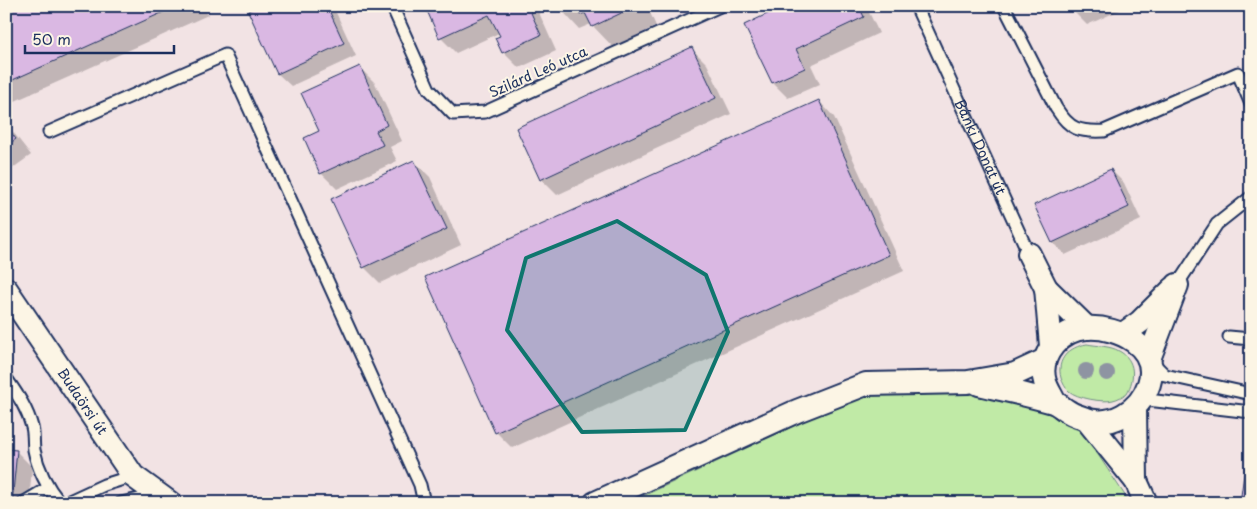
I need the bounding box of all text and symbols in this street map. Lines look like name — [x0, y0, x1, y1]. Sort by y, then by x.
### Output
scale bar — [25, 22, 174, 54]
text: 50 m — [32, 27, 71, 50]
street label: Szilárd Leó utca — [485, 40, 591, 103]
street label: Bánki Donát út — [950, 96, 1012, 198]
street label: Budaörsi út — [53, 364, 113, 439]

